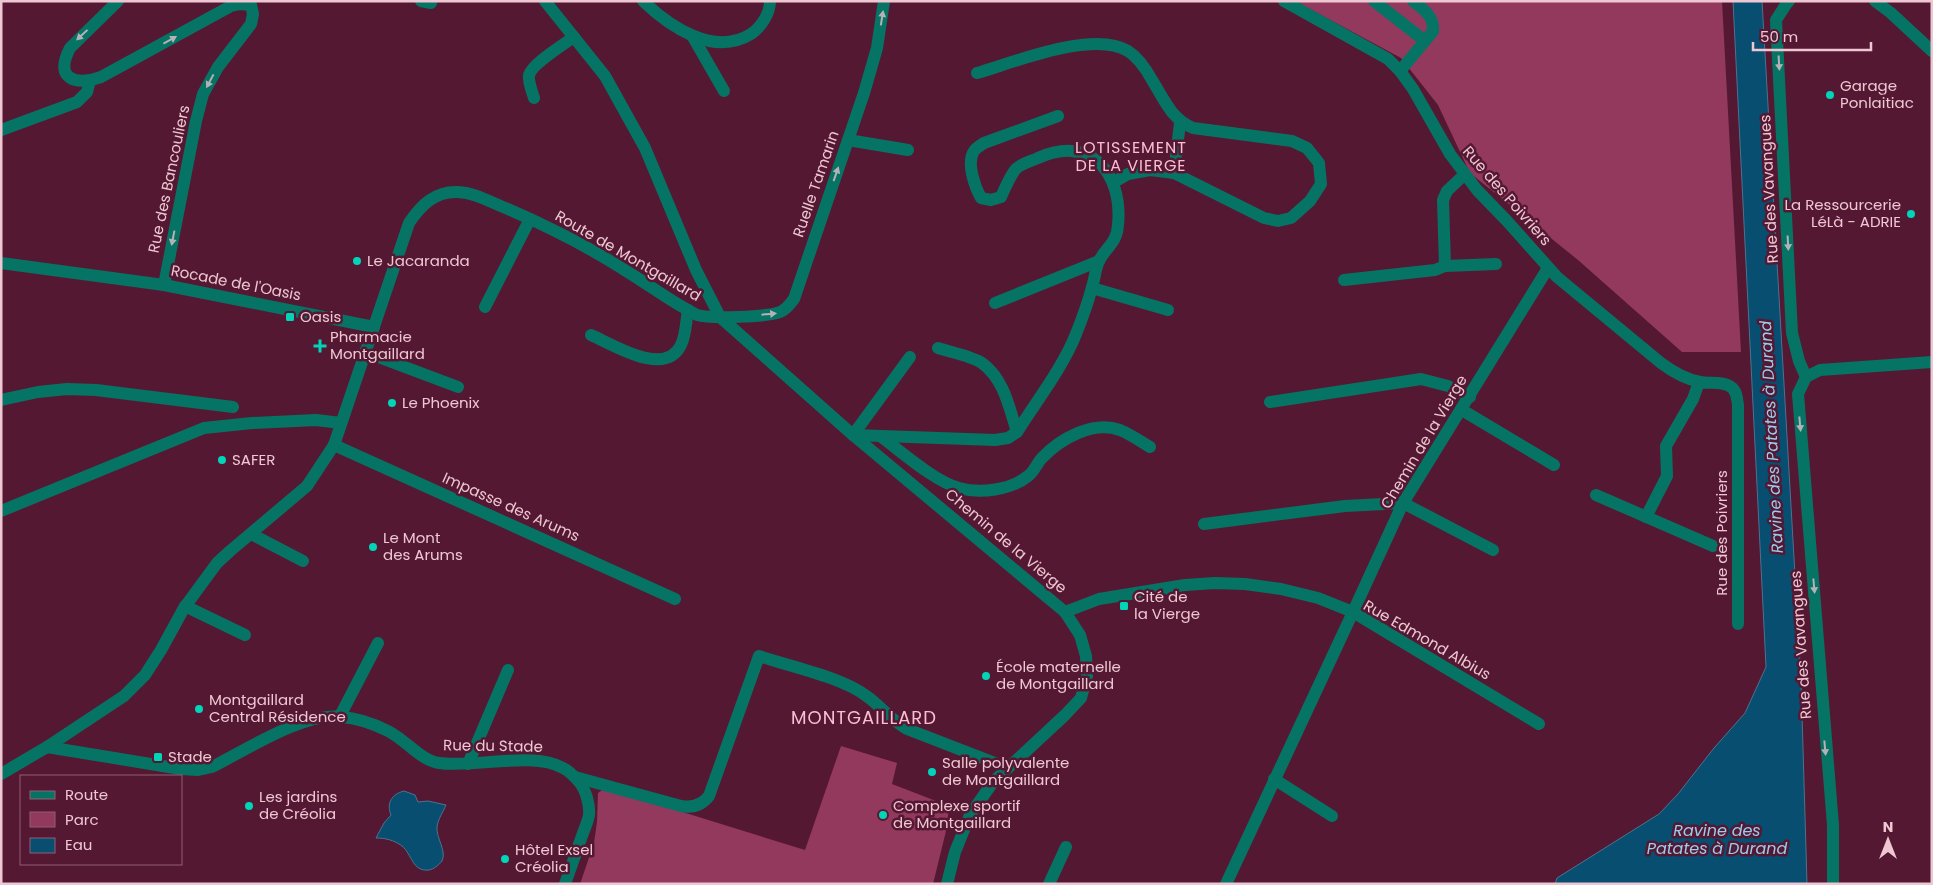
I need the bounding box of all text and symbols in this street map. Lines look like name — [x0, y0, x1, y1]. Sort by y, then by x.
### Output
one-way arrow — [878, 10, 886, 26]
scale bar — [1753, 20, 1870, 52]
text: 50 m — [1760, 26, 1798, 47]
one-way arrow — [76, 29, 88, 41]
one-way arrow — [163, 35, 176, 44]
one-way arrow — [1775, 55, 1783, 71]
one-way arrow — [206, 73, 214, 88]
place label: Garage Ponlaitiac — [1840, 75, 1914, 113]
marker: Garage Ponlaitiac — [1824, 89, 1836, 101]
street label: Rue des Bancouliers — [143, 103, 194, 255]
street label: Rue des Vavangues — [1754, 114, 1783, 264]
street label: Ruelle Tamarin — [787, 128, 844, 240]
district label: LOTISSEMENT DE LA VIERGE — [1075, 136, 1187, 177]
street label: Rue des Poivriers — [1458, 141, 1557, 250]
one-way arrow — [833, 166, 841, 181]
place label: La Ressourcerie LéLà - ADRIE — [1785, 194, 1901, 232]
street label: Route de Montgaillard — [551, 205, 705, 306]
marker: La Ressourcerie LéLà - ADRIE — [1905, 208, 1917, 220]
one-way arrow — [169, 231, 177, 246]
one-way arrow — [1784, 235, 1792, 251]
place label: Le Jacaranda — [367, 250, 470, 271]
marker: Le Jacaranda — [351, 255, 363, 267]
street label: Rocade de l'Oasis — [169, 260, 303, 305]
place label: Oasis — [300, 306, 341, 327]
one-way arrow — [761, 310, 777, 318]
marker: Oasis — [284, 311, 296, 323]
water label: Ravine des Patates à Durand — [1754, 320, 1789, 554]
place label: Pharmacie Montgaillard — [330, 326, 425, 364]
marker: Pharmacie Montgaillard — [314, 340, 326, 352]
street label: Chemin de la Vierge — [1375, 371, 1472, 513]
place label: Le Phoenix — [402, 392, 479, 413]
marker: Le Phoenix — [386, 397, 398, 409]
one-way arrow — [1797, 416, 1805, 432]
place label: SAFER — [232, 449, 275, 470]
marker: SAFER — [216, 454, 228, 466]
street label: Impasse des Arums — [439, 467, 583, 546]
street label: Rue des Poivriers — [1711, 470, 1732, 596]
street label: Chemin de la Vierge — [941, 484, 1072, 598]
place label: Le Mont des Arums — [383, 527, 463, 565]
marker: Le Mont des Arums — [367, 541, 379, 553]
street label: Rue des Vavangues — [1785, 570, 1816, 720]
one-way arrow — [1810, 578, 1818, 594]
place label: Cité de la Vierge — [1134, 586, 1200, 624]
street label: Rue Edmond Albius — [1360, 595, 1495, 685]
marker: Cité de la Vierge — [1118, 600, 1130, 612]
place label: École maternelle de Montgaillard — [996, 656, 1121, 694]
marker: École maternelle de Montgaillard — [980, 670, 992, 682]
place label: Montgaillard Central Résidence — [209, 689, 346, 727]
marker: Montgaillard Central Résidence — [193, 703, 205, 715]
district label: MONTGAILLARD — [791, 705, 937, 730]
street label: Rue du Stade — [443, 734, 543, 757]
one-way arrow — [1822, 740, 1830, 756]
place label: Stade — [168, 746, 212, 767]
marker: Stade — [152, 751, 164, 763]
place label: Salle polyvalente de Montgaillard — [942, 752, 1069, 790]
marker: Salle polyvalente de Montgaillard — [926, 766, 938, 778]
legend — [20, 775, 182, 865]
text: Route — [65, 784, 108, 805]
place label: Les jardins de Créolia — [259, 786, 338, 824]
place label: Complexe sportif de Montgaillard — [893, 795, 1021, 833]
marker: Les jardins de Créolia — [243, 800, 255, 812]
text: Parc — [65, 809, 99, 830]
marker: Complexe sportif de Montgaillard — [877, 809, 889, 821]
north arrow — [1863, 815, 1913, 865]
text: N — [1883, 817, 1893, 837]
water label: Ravine des Patates à Durand — [1647, 819, 1787, 860]
text: Eau — [65, 834, 92, 855]
place label: Hôtel Exsel Créolia — [515, 839, 593, 877]
marker: Hôtel Exsel Créolia — [499, 853, 511, 865]

